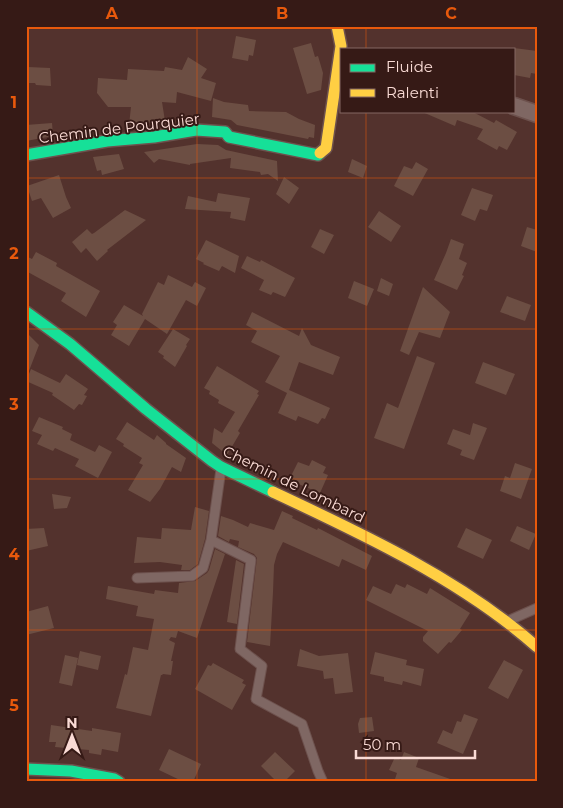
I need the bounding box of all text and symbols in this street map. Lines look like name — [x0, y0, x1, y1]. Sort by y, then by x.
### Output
text: A — [105, 4, 119, 23]
text: B — [276, 4, 288, 23]
text: C — [445, 4, 457, 23]
legend — [340, 48, 516, 112]
text: Fluide — [386, 57, 433, 76]
text: Ralenti — [386, 83, 439, 102]
text: 1 — [11, 93, 17, 112]
street label: Chemin de Pourquier — [37, 109, 201, 147]
text: 2 — [9, 244, 19, 263]
text: 3 — [8, 395, 19, 414]
street label: Chemin de Lombard — [220, 441, 368, 527]
text: 4 — [8, 545, 20, 564]
text: 5 — [9, 696, 19, 715]
north arrow — [48, 710, 98, 760]
text: N — [66, 714, 78, 732]
scale bar — [356, 728, 474, 760]
text: 50 m — [363, 735, 401, 754]

